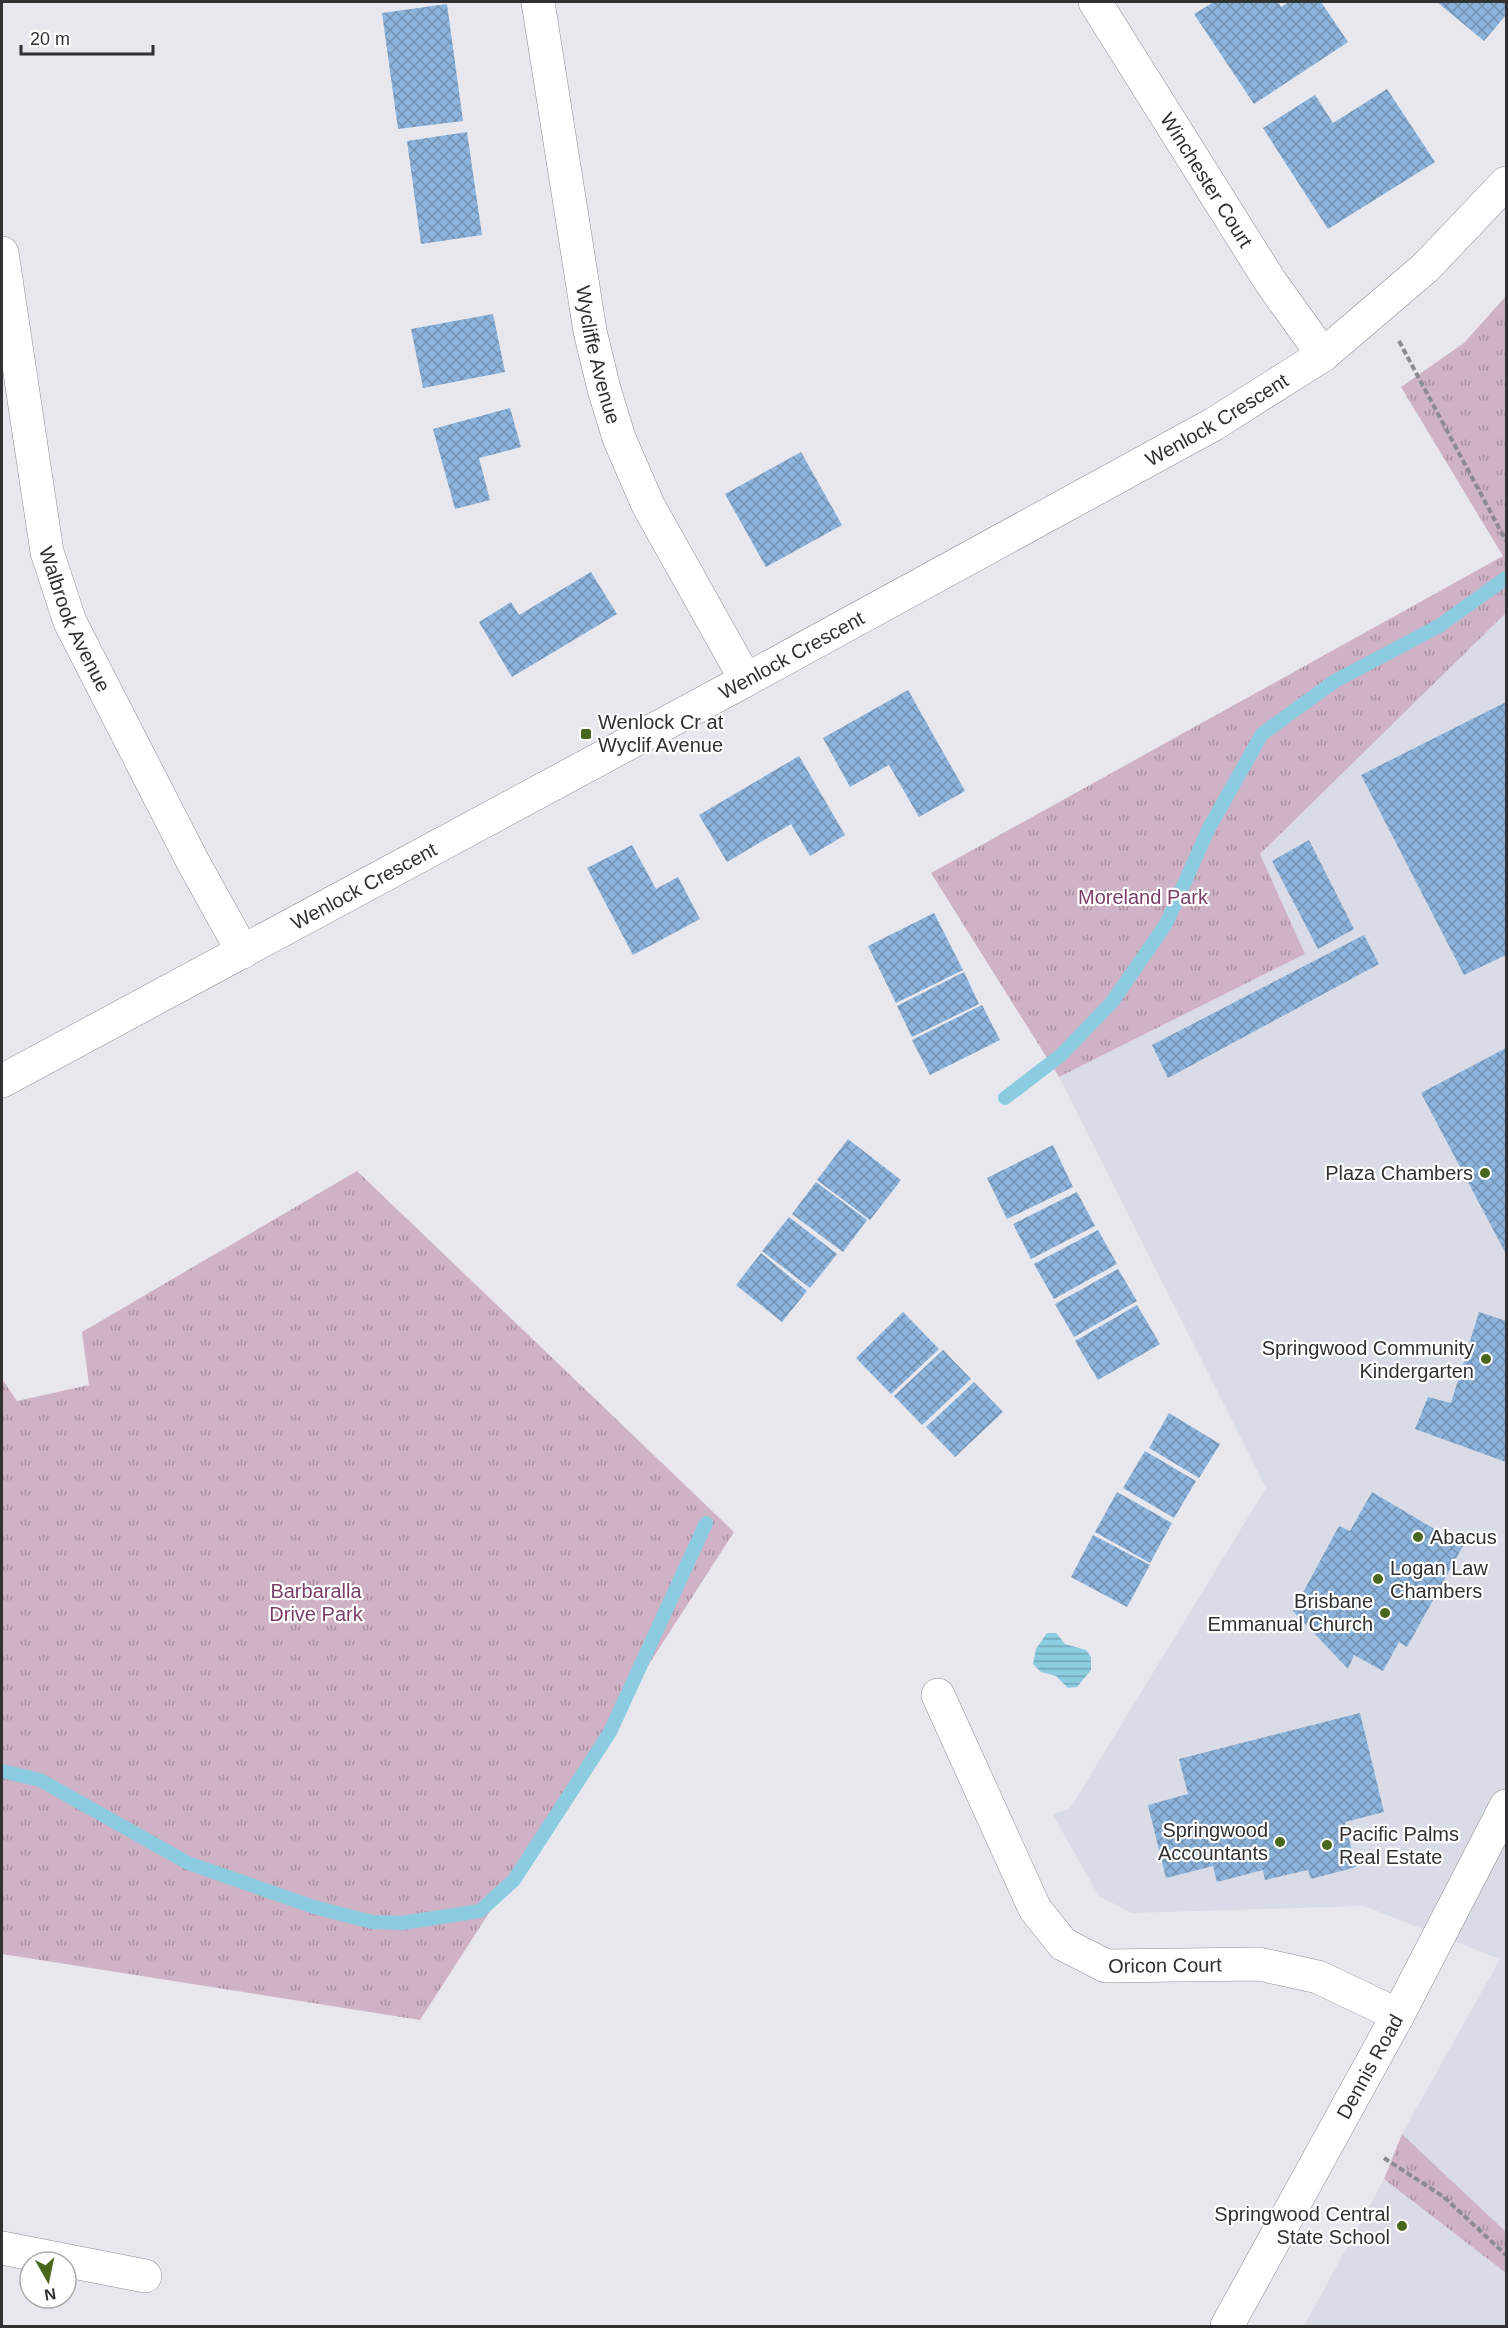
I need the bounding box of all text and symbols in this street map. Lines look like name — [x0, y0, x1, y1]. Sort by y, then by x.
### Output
scale bar — [21, 18, 153, 56]
text: 20 m — [30, 29, 70, 49]
street label: Winchester Court — [1156, 109, 1257, 252]
street label: Wycliffe Avenue — [572, 284, 625, 427]
street label: Wenlock Crescent — [1142, 369, 1292, 470]
street label: Walbrook Avenue — [35, 544, 115, 695]
street label: Wenlock Crescent — [715, 606, 868, 704]
place label: Wenlock Cr at Wyclif Avenue — [598, 711, 724, 756]
marker: Wenlock Cr at Wyclif Avenue — [579, 727, 593, 741]
street label: Wenlock Crescent — [287, 838, 441, 934]
park label: Moreland Park — [1078, 886, 1209, 908]
place label: Plaza Chambers — [1325, 1162, 1473, 1184]
marker: Plaza Chambers — [1478, 1166, 1492, 1180]
place label: Springwood Community Kindergarten — [1262, 1337, 1474, 1382]
marker: Springwood Community Kindergarten — [1479, 1352, 1493, 1366]
place label: Abacus — [1430, 1526, 1497, 1548]
marker: Abacus — [1411, 1530, 1425, 1544]
place label: Logan Law Chambers — [1390, 1557, 1488, 1602]
marker: Logan Law Chambers — [1371, 1572, 1385, 1586]
park label: Barbaralla Drive Park — [269, 1580, 364, 1625]
place label: Brisbane Emmanual Church — [1207, 1590, 1373, 1635]
marker: Brisbane Emmanual Church — [1378, 1606, 1392, 1620]
place label: Springwood Accountants — [1158, 1819, 1268, 1864]
place label: Pacific Palms Real Estate — [1339, 1823, 1459, 1868]
marker: Springwood Accountants — [1273, 1835, 1287, 1849]
marker: Pacific Palms Real Estate — [1320, 1838, 1334, 1852]
street label: Oricon Court — [1108, 1953, 1222, 1977]
street label: Dennis Road — [1332, 2011, 1407, 2123]
place label: Springwood Central State School — [1214, 2203, 1390, 2248]
marker: Springwood Central State School — [1395, 2219, 1409, 2233]
north arrow — [18, 2250, 78, 2310]
text: N — [43, 2285, 57, 2304]

